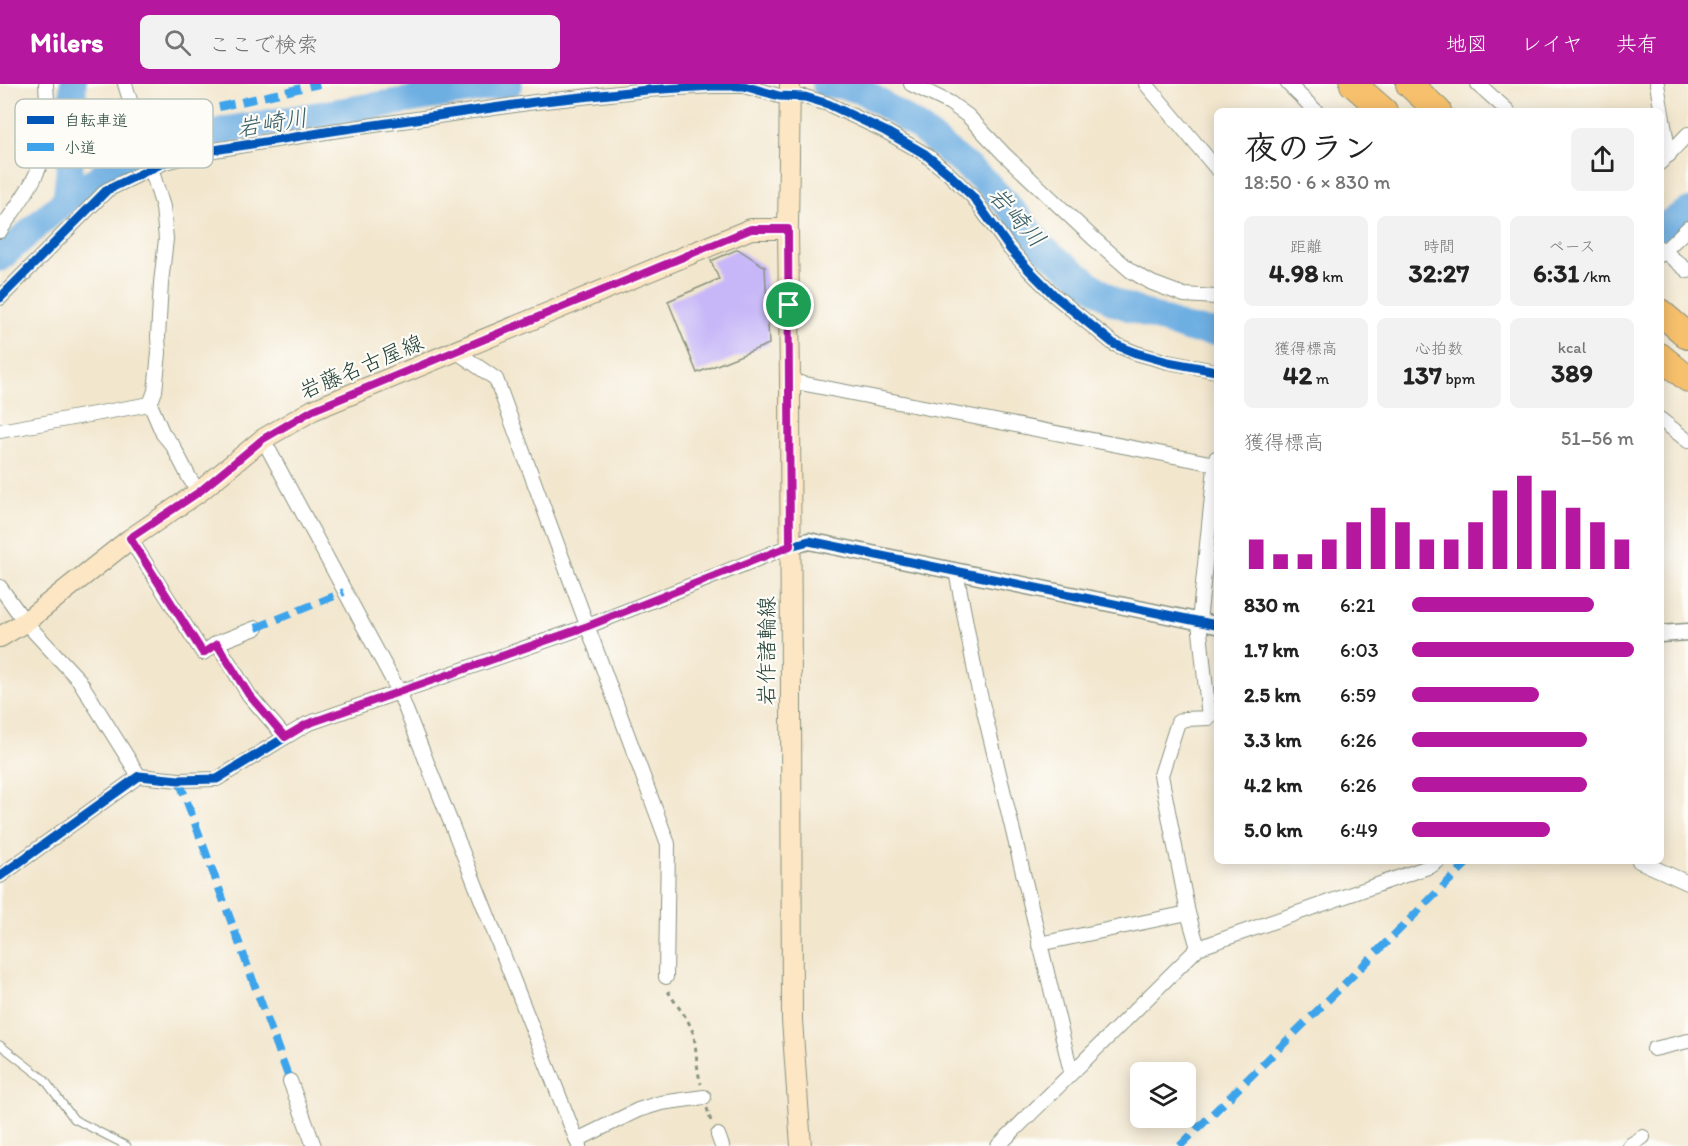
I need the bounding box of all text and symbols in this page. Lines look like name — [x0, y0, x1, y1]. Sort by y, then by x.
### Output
search box — [140, 15, 560, 69]
text: Milers — [30, 25, 104, 59]
icon: search — [161, 26, 194, 59]
text: ここで検索 — [209, 31, 319, 58]
text: 地図 — [1446, 31, 1488, 56]
text: レイヤ — [1521, 31, 1583, 56]
text: 共有 — [1616, 31, 1658, 56]
legend — [15, 99, 213, 168]
water label: 岩崎川 — [234, 103, 310, 142]
text: 自転車道 — [64, 111, 128, 130]
text: 夜のラン — [1244, 128, 1376, 167]
button: share — [1571, 128, 1634, 191]
text: 小道 — [64, 138, 96, 157]
text: 18:50 · 6 × 830 m — [1244, 170, 1391, 194]
water label: 岩崎川 — [983, 180, 1052, 253]
text: 距離 — [1290, 237, 1322, 256]
text: 時間 — [1423, 237, 1455, 256]
text: ペース — [1548, 237, 1596, 256]
text: 4.98 — [1269, 257, 1319, 289]
text: 32:27 — [1409, 257, 1469, 289]
text: 6:31 — [1533, 257, 1579, 289]
text: km — [1319, 267, 1343, 286]
text: /km — [1579, 267, 1611, 286]
pin — [763, 279, 814, 330]
icon: arrive — [772, 288, 805, 321]
street label: 岩藤名古屋線 — [295, 328, 427, 405]
text: kcal — [1558, 338, 1586, 357]
text: 獲得標高 — [1274, 339, 1338, 358]
text: 心拍数 — [1415, 339, 1463, 358]
text: 389 — [1551, 357, 1593, 389]
text: 42 — [1283, 359, 1312, 391]
text: 137 — [1403, 359, 1442, 391]
text: m — [1312, 369, 1329, 388]
text: bpm — [1442, 369, 1475, 388]
text: 51–56 m — [1561, 426, 1634, 450]
text: 獲得標高 — [1244, 430, 1324, 454]
text: 830 m — [1244, 593, 1300, 617]
text: 6:21 — [1340, 593, 1375, 617]
street label: 岩作諸輪線 — [753, 596, 780, 706]
text: 1.7 km — [1244, 638, 1299, 662]
text: 6:03 — [1340, 638, 1379, 662]
text: 2.5 km — [1244, 683, 1301, 707]
text: 6:59 — [1340, 683, 1376, 707]
text: 3.3 km — [1244, 728, 1302, 752]
text: 6:26 — [1340, 728, 1377, 752]
text: 4.2 km — [1244, 773, 1302, 797]
text: 6:26 — [1340, 773, 1377, 797]
text: 5.0 km — [1244, 818, 1303, 842]
text: 6:49 — [1340, 818, 1378, 842]
map controls — [1130, 1062, 1196, 1128]
button: layers — [1130, 1062, 1196, 1128]

